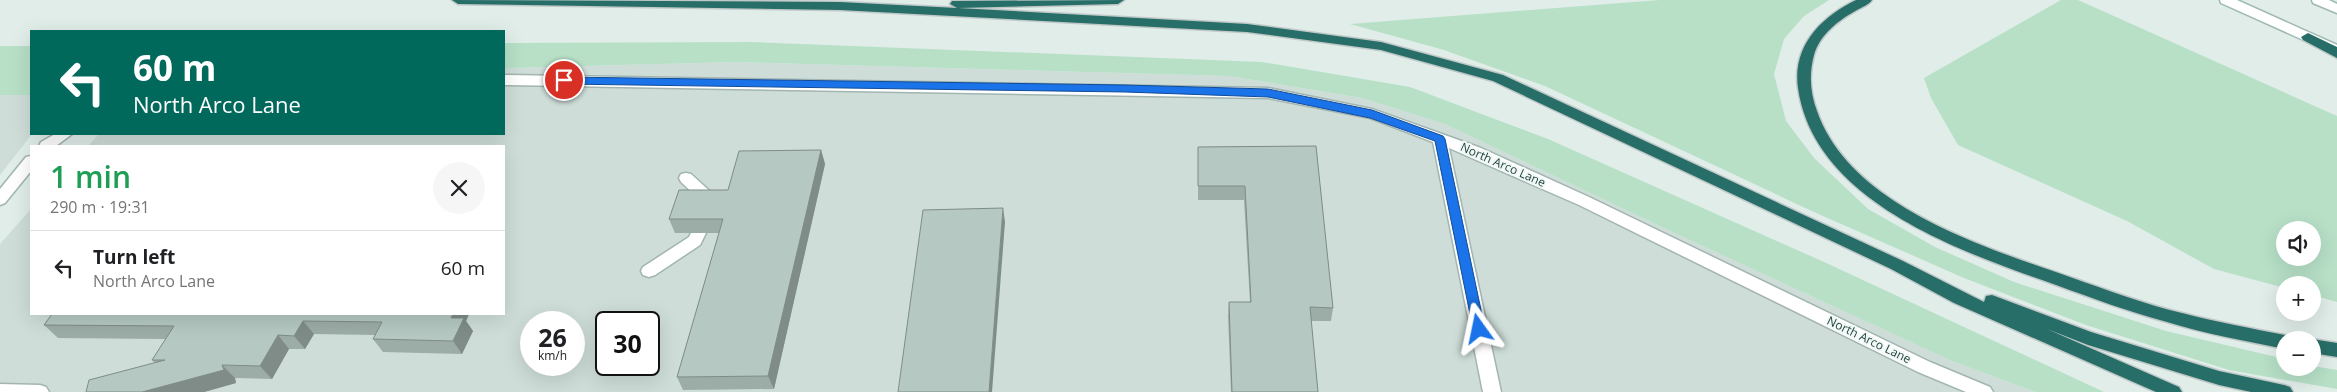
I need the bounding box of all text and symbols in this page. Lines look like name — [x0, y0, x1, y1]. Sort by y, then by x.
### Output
text: 60 m — [133, 44, 216, 91]
icon: left — [50, 50, 115, 115]
pin — [543, 59, 585, 101]
icon: arrive — [550, 66, 578, 94]
text: North Arco Lane — [133, 89, 301, 119]
street label: North Arco Lane — [1458, 138, 1549, 191]
text: 1 min — [50, 156, 131, 197]
button: close — [433, 162, 485, 214]
text: 290 m · 19:31 — [50, 196, 150, 218]
map controls — [2276, 221, 2321, 376]
button: sound — [2276, 221, 2321, 266]
text: Turn left — [93, 244, 175, 270]
icon: left — [50, 254, 78, 282]
text: 60 m — [441, 255, 485, 281]
text: North Arco Lane — [93, 270, 215, 292]
button: + — [2276, 276, 2321, 321]
position arrow — [1452, 302, 1504, 354]
speed limit sign: 30 — [595, 311, 660, 376]
street label: North Arco Lane — [1824, 312, 1914, 367]
text: 26 — [538, 320, 567, 354]
button: − — [2276, 331, 2321, 376]
text: km/h — [538, 347, 567, 364]

